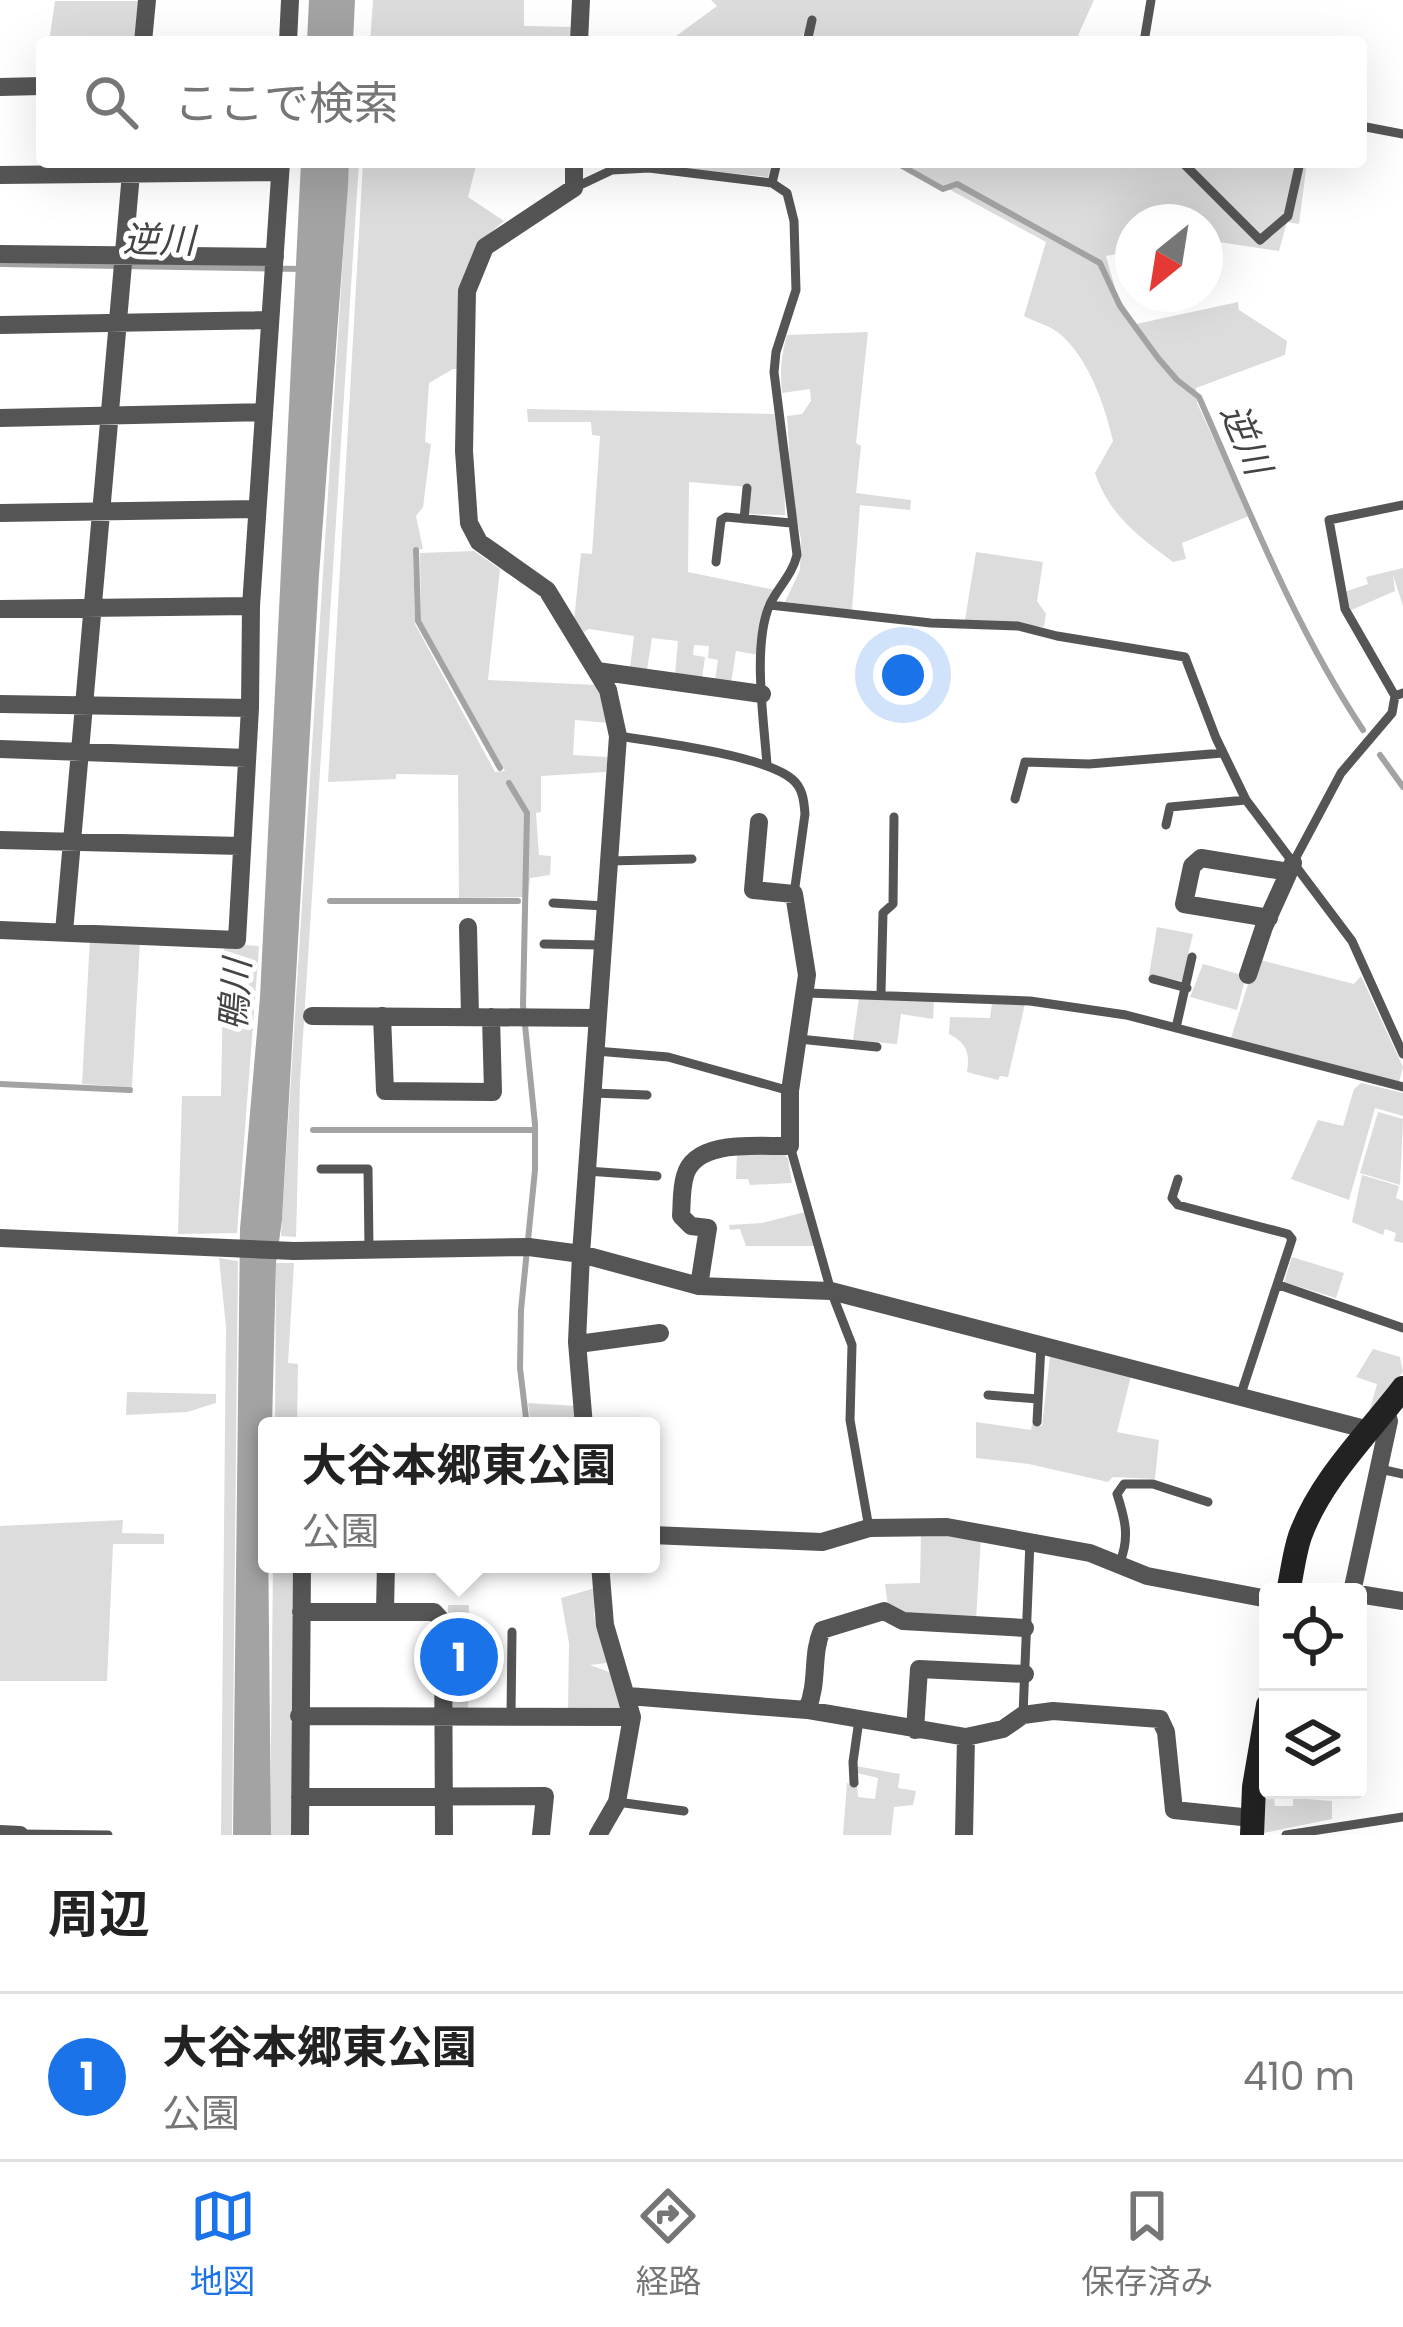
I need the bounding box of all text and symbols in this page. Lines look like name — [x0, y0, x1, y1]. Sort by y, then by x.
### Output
search box — [36, 36, 1367, 168]
icon: search — [78, 69, 144, 135]
text: ここで検索 — [174, 72, 399, 135]
north arrow — [1115, 204, 1223, 312]
water label: 逆川 — [123, 214, 199, 266]
water label: 逆川 — [1208, 396, 1285, 486]
your location — [873, 645, 933, 705]
water label: 鴨川 — [207, 953, 263, 1033]
popup — [258, 1417, 660, 1573]
text: 大谷本郷東公園 — [301, 1434, 617, 1497]
text: 公園 — [301, 1504, 380, 1559]
map controls — [1259, 1583, 1367, 1799]
button: locate — [1259, 1583, 1367, 1691]
pin: 1 — [420, 1612, 498, 1702]
button: layers — [1259, 1691, 1367, 1799]
text: 周辺 — [48, 1878, 150, 1950]
text: 大谷本郷東公園 — [162, 2016, 477, 2079]
text: 1 — [80, 2049, 94, 2104]
text: 410 m — [1243, 2049, 1355, 2104]
text: 公園 — [162, 2086, 240, 2141]
tab: 地図 — [190, 2183, 256, 2307]
tab: 経路 — [635, 2183, 701, 2307]
tab: 保存済み — [1081, 2183, 1213, 2307]

